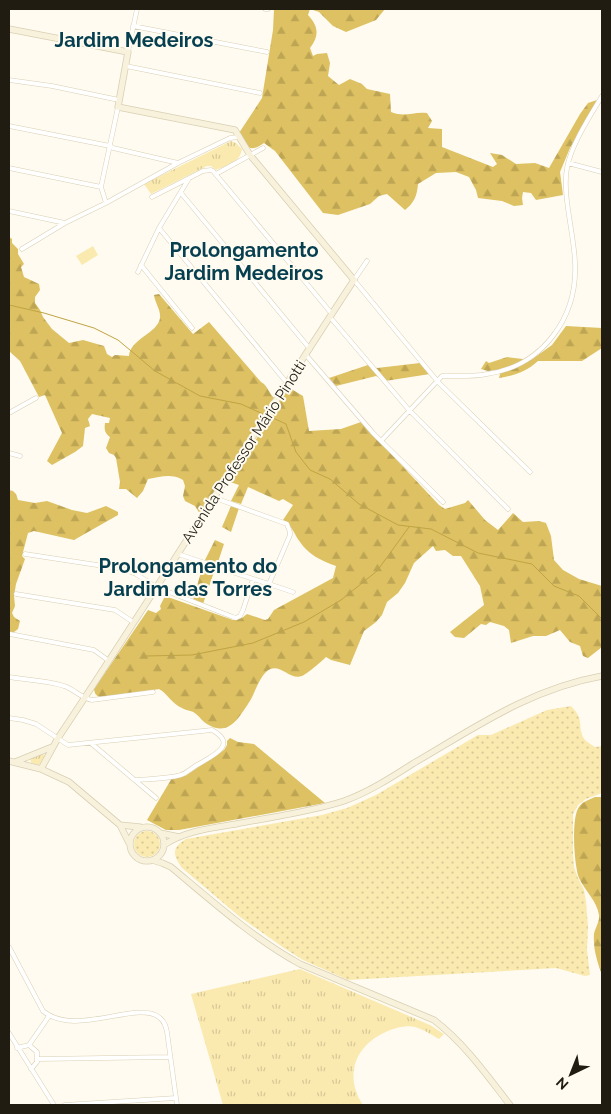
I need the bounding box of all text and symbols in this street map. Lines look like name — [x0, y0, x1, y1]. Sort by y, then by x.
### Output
district label: Jardim Medeiros — [55, 28, 214, 52]
district label: Prolongamento Jardim Medeiros — [165, 238, 324, 285]
street label: Avenida Professor Mário Pinotti — [178, 357, 310, 547]
district label: Prolongamento do Jardim das Torres — [98, 554, 278, 601]
north arrow — [546, 1049, 596, 1099]
text: N — [553, 1074, 571, 1093]

